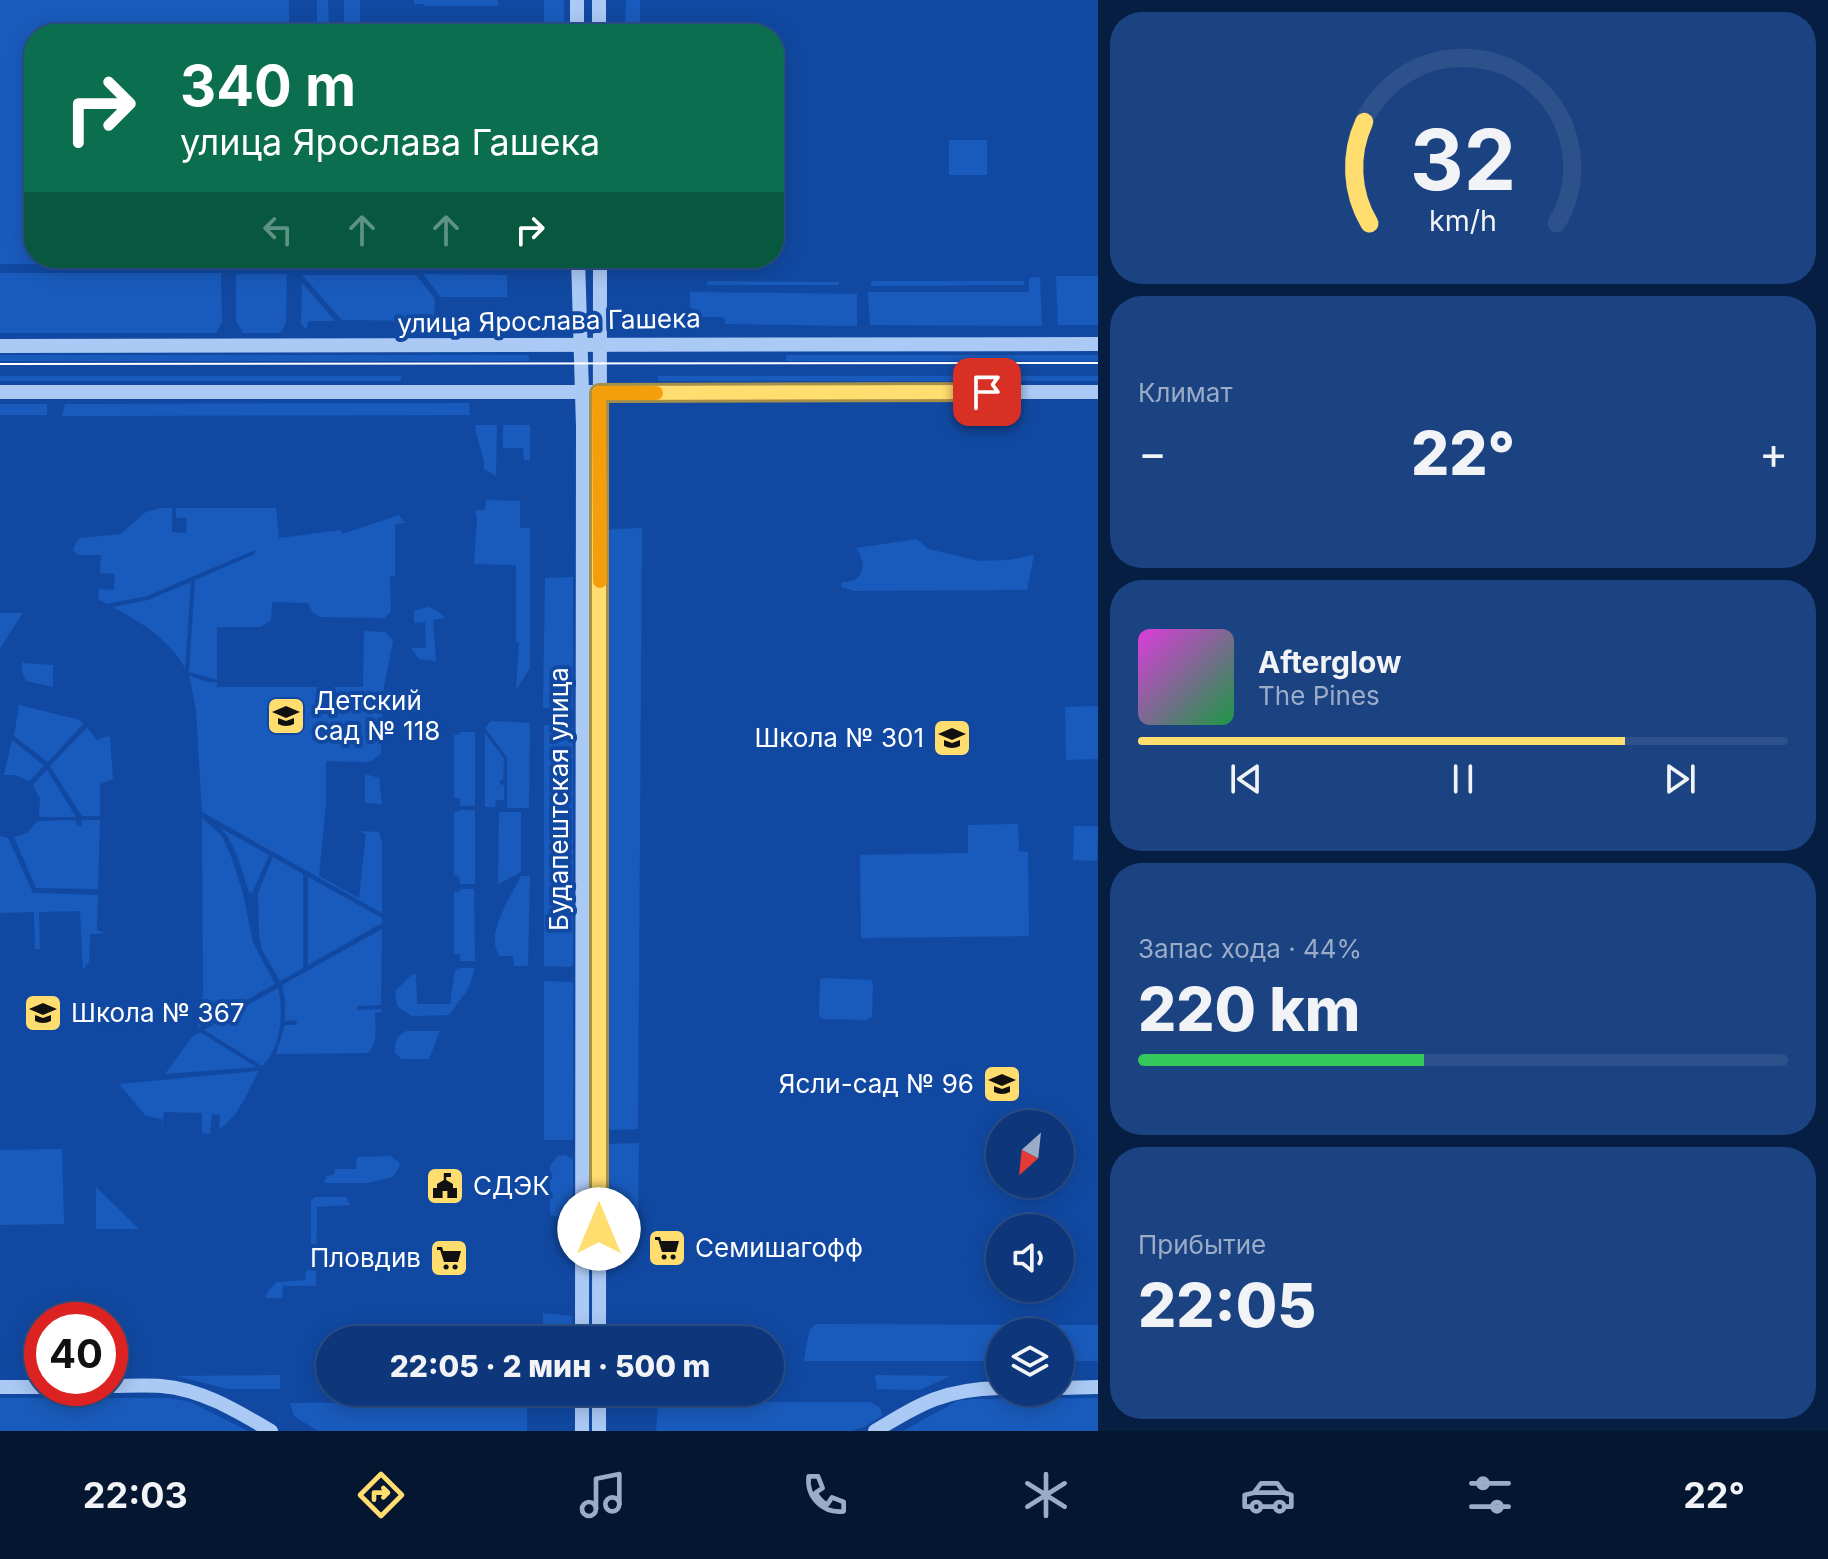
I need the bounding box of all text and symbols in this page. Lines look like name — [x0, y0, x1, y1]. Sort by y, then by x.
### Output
text: 340 m — [180, 52, 356, 120]
icon: right — [48, 56, 152, 160]
text: 32 — [1410, 108, 1516, 209]
text: улица Ярослава Гашека — [180, 120, 600, 164]
text: km/h — [1429, 203, 1497, 238]
icon: left — [256, 208, 300, 252]
icon: ahead — [340, 208, 384, 252]
icon: ahead — [424, 208, 468, 252]
icon: right — [508, 208, 552, 252]
street label: улица Ярослава Гашека — [397, 302, 701, 339]
pin — [953, 358, 1021, 426]
icon: arrive — [965, 370, 1009, 414]
text: Климат — [1138, 377, 1233, 408]
text: 22° — [1411, 417, 1515, 489]
text: − — [1138, 426, 1167, 480]
text: + — [1759, 426, 1788, 480]
text: Afterglow — [1258, 644, 1402, 680]
street label: Будапештская улица — [543, 667, 574, 931]
text: The Pines — [1258, 680, 1380, 711]
place label: Детский сад № 118 — [314, 685, 440, 746]
school or university icon: Детский сад № 118 — [265, 695, 307, 737]
school or university icon: Школа № 301 — [931, 717, 973, 759]
place label: Школа № 301 — [754, 722, 924, 753]
icon: previous — [1224, 757, 1268, 801]
icon: pause — [1441, 757, 1485, 801]
icon: next — [1658, 757, 1702, 801]
text: Запас хода · 44% — [1138, 933, 1362, 964]
text: 220 km — [1138, 973, 1360, 1045]
school or university icon: Школа № 367 — [22, 992, 64, 1034]
place label: Школа № 367 — [71, 997, 244, 1028]
school or university icon: Ясли-сад № 96 — [981, 1063, 1023, 1105]
place label: Ясли-сад № 96 — [779, 1068, 974, 1099]
north arrow — [986, 1110, 1074, 1198]
map controls — [986, 1110, 1074, 1406]
public building icon: СДЭК — [424, 1165, 466, 1207]
place label: СДЭК — [473, 1170, 550, 1201]
position arrow — [557, 1187, 641, 1271]
button: sound — [986, 1214, 1074, 1302]
supermarket icon: Семишагофф — [646, 1227, 688, 1269]
text: Прибытие — [1138, 1229, 1266, 1260]
place label: Семишагофф — [695, 1232, 863, 1263]
supermarket icon: Пловдив — [428, 1237, 470, 1279]
place label: Пловдив — [310, 1242, 421, 1273]
text: 22:05 — [1138, 1269, 1316, 1341]
speed limit sign: 40 — [24, 1302, 128, 1406]
button: layers — [986, 1318, 1074, 1406]
text: 22:05 · 2 мин · 500 m — [390, 1348, 710, 1384]
icon: directions — [353, 1467, 409, 1523]
icon: music — [575, 1467, 631, 1523]
icon: phone — [797, 1467, 853, 1523]
icon: climate — [1018, 1467, 1074, 1523]
icon: car — [1240, 1467, 1296, 1523]
icon: filters — [1462, 1467, 1518, 1523]
text: 22:03 — [83, 1473, 188, 1517]
text: 22° — [1683, 1473, 1745, 1517]

